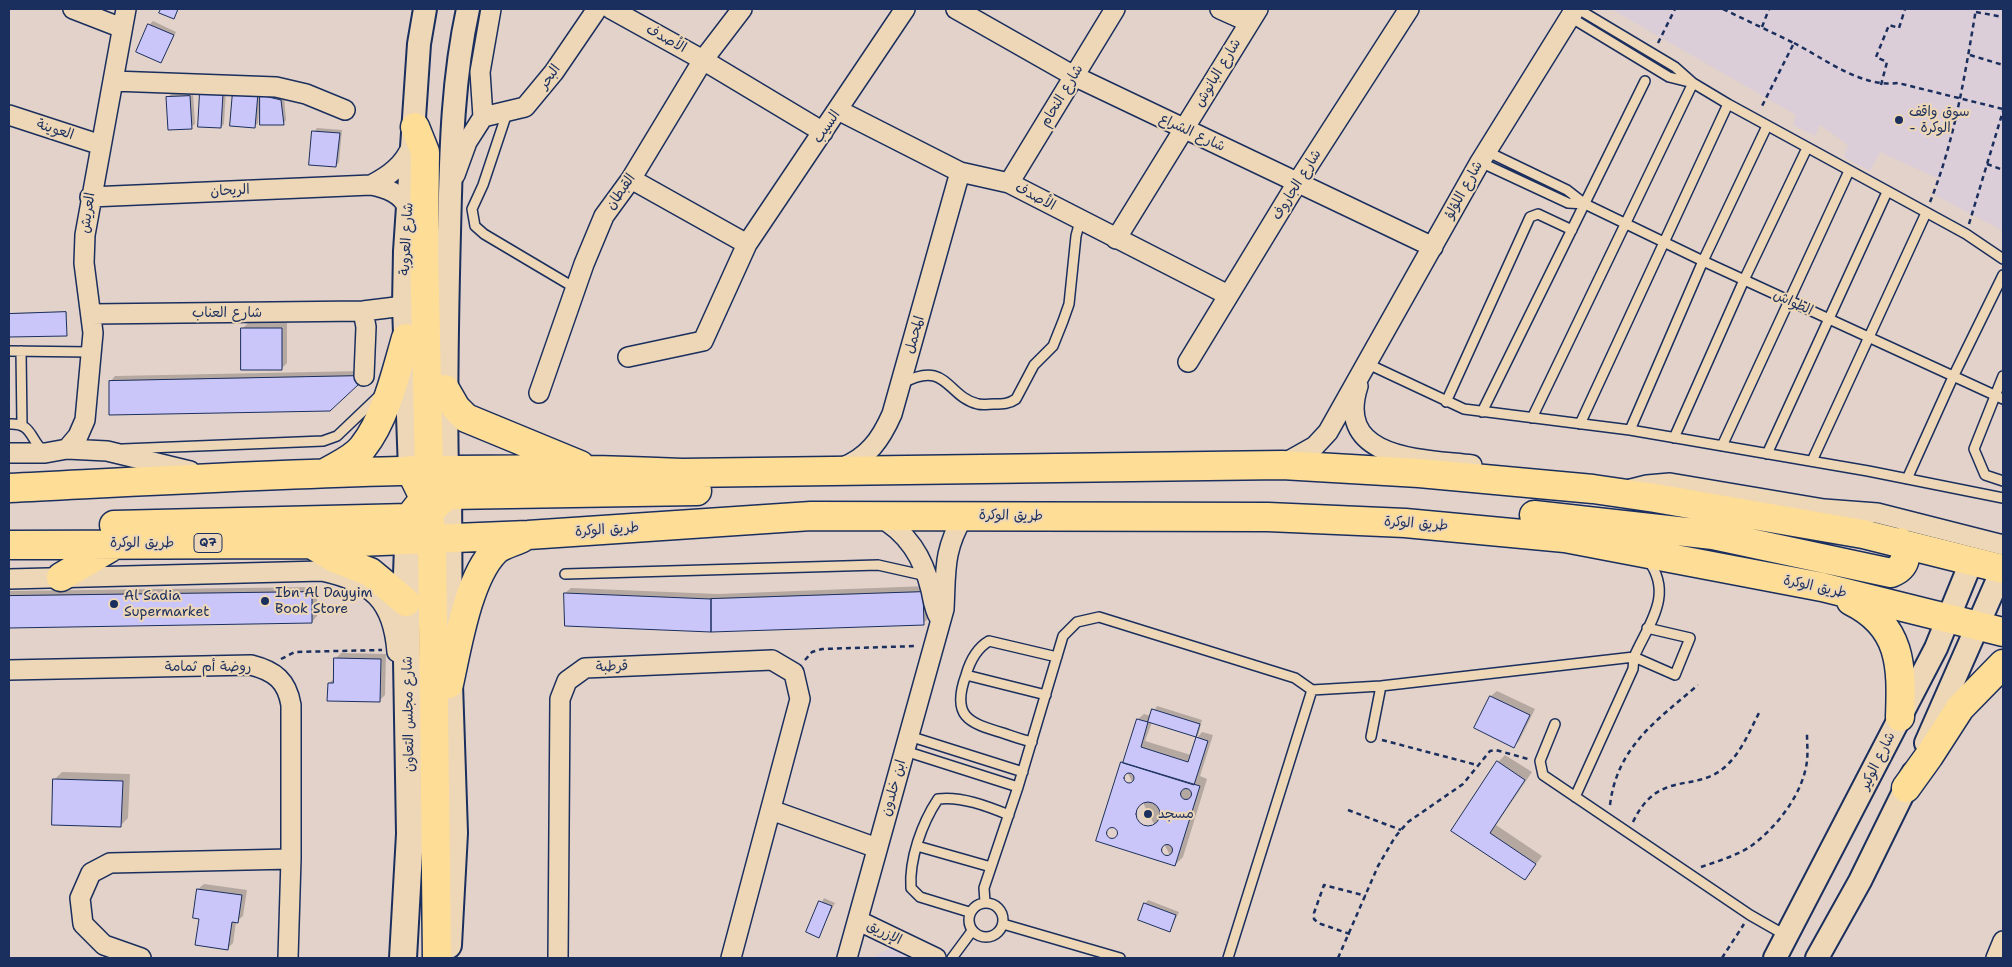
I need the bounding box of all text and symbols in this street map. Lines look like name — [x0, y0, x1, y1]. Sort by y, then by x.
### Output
street label: الأصدف — [643, 21, 689, 57]
street label: شارع البانوش — [1191, 36, 1245, 110]
street label: البحر — [536, 61, 564, 93]
street label: شارع النحام — [1037, 62, 1087, 130]
place label: سوق واقف - الوكرة — [1909, 104, 1970, 136]
street label: السيب — [810, 107, 844, 147]
street label: شارع الشراع — [1156, 110, 1228, 156]
marker: سوق واقف - الوكرة — [1893, 114, 1905, 126]
street label: العوينة — [34, 116, 76, 144]
street label: شارع الجاروف — [1269, 147, 1325, 223]
street label: شارع اللؤلؤ — [1441, 158, 1487, 222]
street label: القبطان — [603, 171, 639, 213]
street label: الأصدف — [1012, 179, 1058, 215]
street label: الريحان — [210, 182, 250, 200]
street label: العريش — [77, 192, 99, 234]
street label: شارع العروبة — [397, 202, 417, 276]
street label: الطواش — [1771, 287, 1815, 319]
street label: شارع العناب — [192, 305, 262, 321]
street label: المحمل — [902, 314, 928, 356]
street label: طريق الوكرة — [979, 507, 1043, 525]
street label: طريق الوكرة — [1383, 513, 1449, 535]
street label: طريق الوكرة — [574, 519, 640, 541]
road number: Q7 — [194, 534, 222, 552]
street label: طريق الوكرة — [110, 535, 174, 551]
street label: طريق الوكرة — [1782, 572, 1848, 602]
place label: Ibn Al Dayyim Book Store — [275, 585, 373, 618]
place label: Al Sadia Supermarket — [124, 588, 209, 620]
marker: Ibn Al Dayyim Book Store — [259, 595, 271, 607]
marker: Al Sadia Supermarket — [108, 598, 120, 610]
street label: شارع مجلس التعاون — [400, 656, 418, 772]
street label: قرطبة — [596, 658, 628, 676]
street label: روضة أم ثمامة — [165, 659, 251, 675]
street label: شارع الوكير — [1857, 729, 1899, 793]
street label: ابن خلدون — [878, 758, 910, 818]
place label: مسجد — [1158, 806, 1194, 822]
marker: مسجد — [1142, 808, 1154, 820]
street label: الإزريق — [864, 917, 904, 949]

